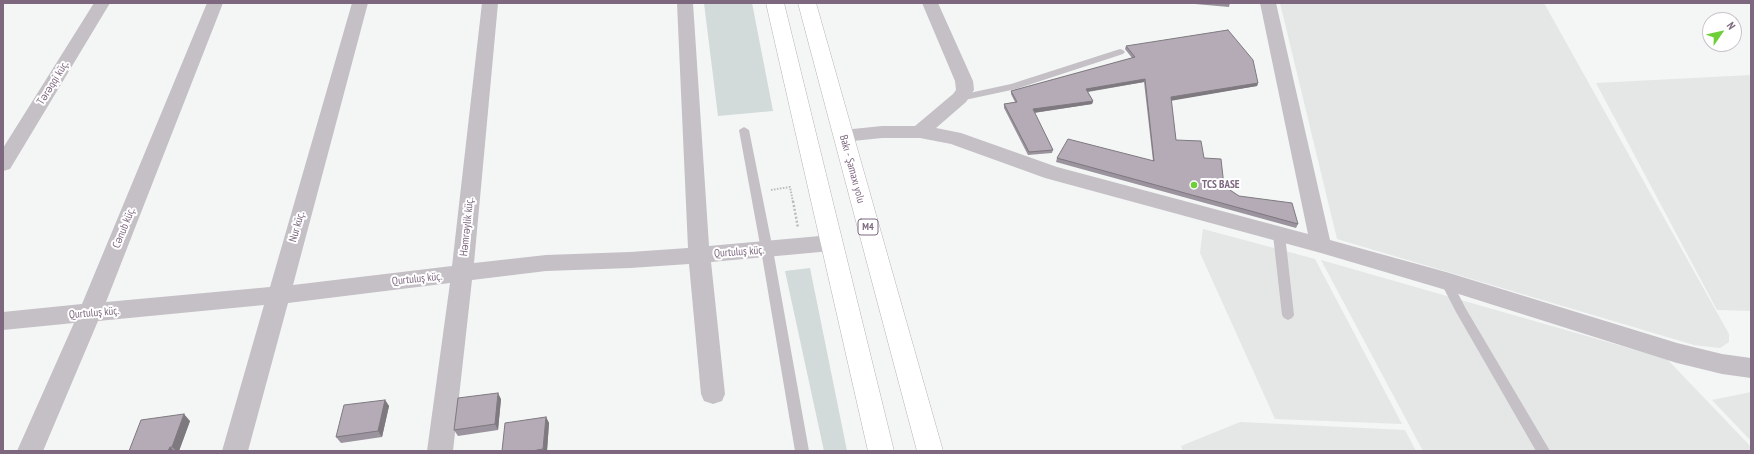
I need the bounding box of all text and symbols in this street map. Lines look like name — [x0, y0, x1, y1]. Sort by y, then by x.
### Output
north arrow — [1702, 12, 1742, 52]
text: N — [1724, 19, 1739, 32]
street label: Tərəqqi küç. — [34, 59, 72, 107]
street label: Bakı - Şamaxı yolu — [837, 133, 867, 205]
place label: TCS BASE — [1202, 178, 1239, 192]
marker: TCS BASE — [1189, 180, 1199, 190]
street label: Həmrəylik küç. — [457, 197, 477, 257]
street label: Cənub küç. — [110, 206, 138, 250]
street label: Nur küç. — [286, 210, 308, 244]
road number: M4 — [858, 219, 878, 235]
street label: Qurtuluş küç. — [714, 244, 764, 260]
street label: Qurtuluş küç. — [391, 270, 443, 288]
street label: Qurtuluş küç. — [68, 304, 120, 322]

